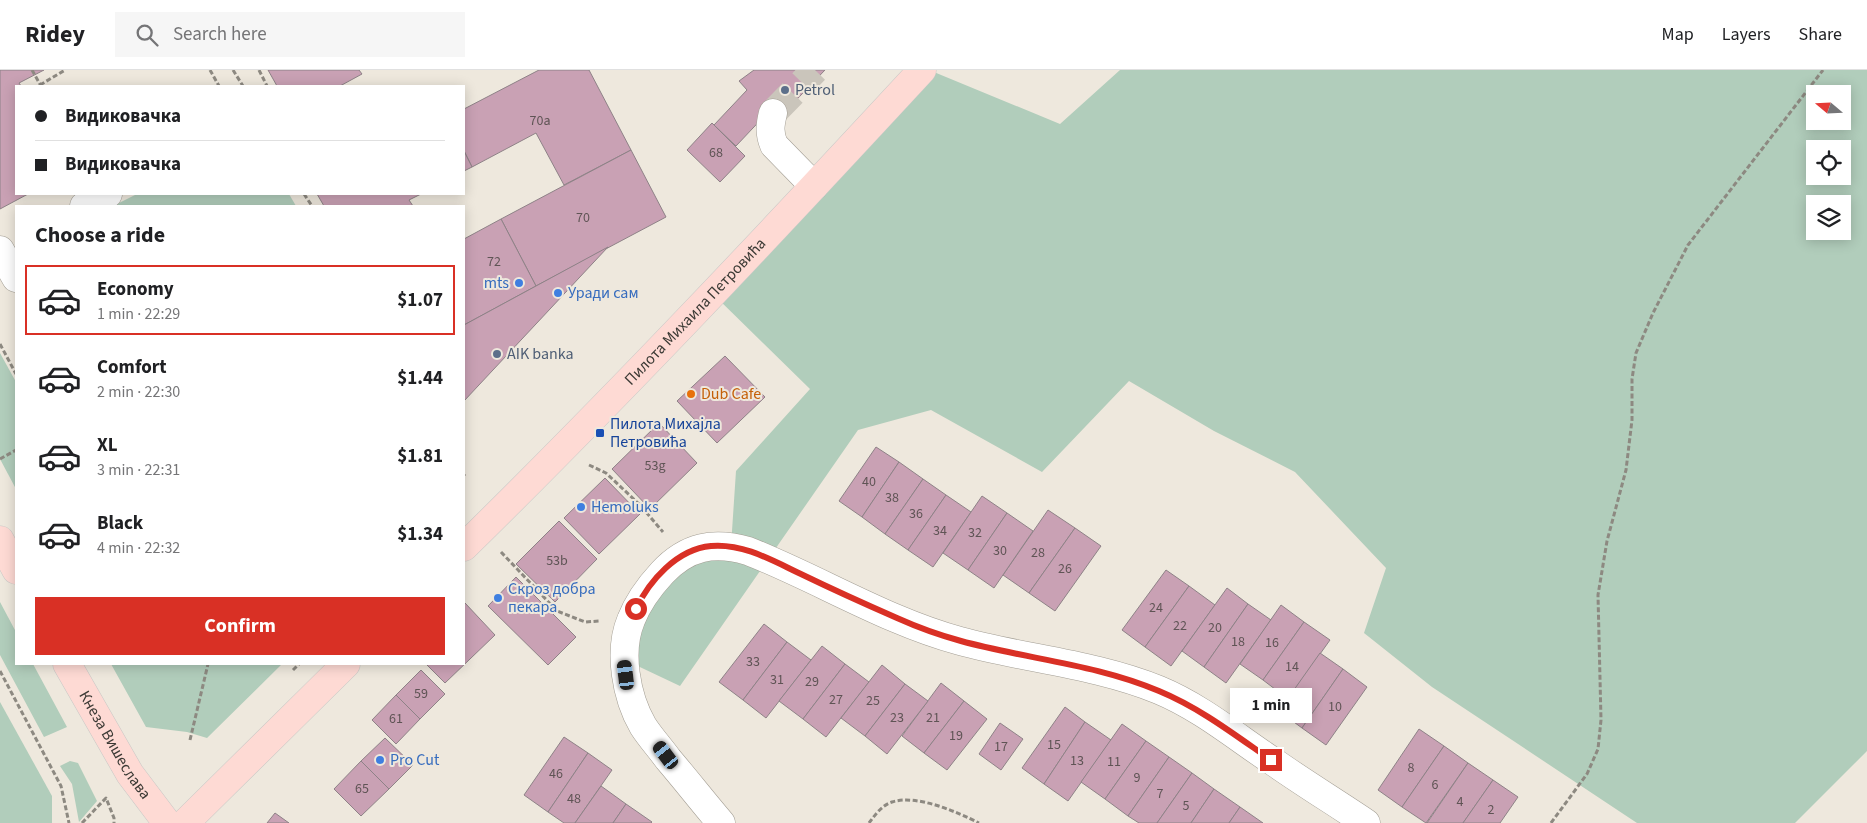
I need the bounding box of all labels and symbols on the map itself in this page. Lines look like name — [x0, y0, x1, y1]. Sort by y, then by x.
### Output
place label: Petrol — [795, 79, 835, 101]
marker: Petrol — [779, 84, 791, 96]
north arrow — [1806, 85, 1851, 130]
house number: 70a — [530, 111, 550, 131]
house number: 68 — [709, 143, 723, 163]
house number: 70 — [576, 208, 590, 228]
street label: Пилота Михаила Петровића — [619, 233, 771, 390]
house number: 72 — [487, 252, 501, 272]
place label: mts — [484, 272, 509, 294]
marker: mts — [513, 277, 525, 289]
place label: Уради сам — [568, 282, 639, 304]
marker: Уради сам — [552, 287, 564, 299]
place label: AIK banka — [507, 343, 574, 365]
marker: AIK banka — [491, 348, 503, 360]
place label: Dub Cafe — [701, 383, 761, 405]
marker: Dub Cafe — [685, 388, 697, 400]
place label: Пилота Михајла Петровића — [610, 413, 721, 453]
marker: Пилота Михајла Петровића — [594, 427, 606, 439]
house number: 53g — [645, 456, 665, 476]
house number: 40 — [862, 472, 876, 492]
house number: 38 — [885, 488, 899, 508]
place label: Hemoluks — [591, 496, 659, 518]
marker: Hemoluks — [575, 501, 587, 513]
house number: 36 — [909, 504, 923, 524]
house number: 34 — [933, 521, 947, 541]
house number: 32 — [968, 523, 982, 543]
house number: 30 — [993, 541, 1007, 561]
house number: 28 — [1031, 543, 1045, 563]
house number: 53b — [546, 551, 568, 571]
house number: 26 — [1058, 559, 1072, 579]
place label: Скроз добра пекара — [508, 578, 595, 618]
marker: Скроз добра пекара — [492, 592, 504, 604]
route start — [625, 598, 647, 620]
house number: 24 — [1149, 598, 1163, 618]
house number: 22 — [1173, 616, 1187, 636]
house number: 20 — [1208, 618, 1222, 638]
house number: 18 — [1231, 632, 1245, 652]
house number: 16 — [1265, 633, 1279, 653]
house number: 33 — [746, 652, 760, 672]
house number: 14 — [1285, 657, 1299, 677]
car — [616, 659, 635, 691]
house number: 31 — [770, 670, 784, 690]
house number: 29 — [805, 672, 819, 692]
house number: 59 — [414, 684, 428, 704]
street label: Кнеза Вишеслава — [73, 687, 156, 804]
callout: 1 min — [1230, 688, 1312, 722]
house number: 27 — [829, 690, 843, 710]
house number: 25 — [866, 691, 880, 711]
house number: 10 — [1328, 697, 1342, 717]
house number: 23 — [890, 708, 904, 728]
house number: 21 — [926, 708, 940, 728]
house number: 61 — [389, 709, 403, 729]
house number: 19 — [949, 726, 963, 746]
house number: 15 — [1047, 735, 1061, 755]
house number: 17 — [994, 737, 1008, 757]
car — [650, 739, 681, 771]
place label: Pro Cut — [390, 749, 440, 771]
route end — [1260, 749, 1282, 771]
house number: 13 — [1070, 751, 1084, 771]
house number: 11 — [1107, 752, 1121, 772]
marker: Pro Cut — [374, 754, 386, 766]
house number: 8 — [1408, 758, 1415, 778]
house number: 46 — [549, 764, 563, 784]
house number: 9 — [1134, 768, 1141, 788]
house number: 6 — [1432, 775, 1439, 795]
house number: 65 — [355, 779, 369, 799]
house number: 7 — [1157, 784, 1164, 804]
house number: 48 — [567, 789, 581, 809]
house number: 4 — [1457, 792, 1464, 812]
house number: 5 — [1183, 796, 1190, 816]
house number: 2 — [1488, 800, 1495, 820]

